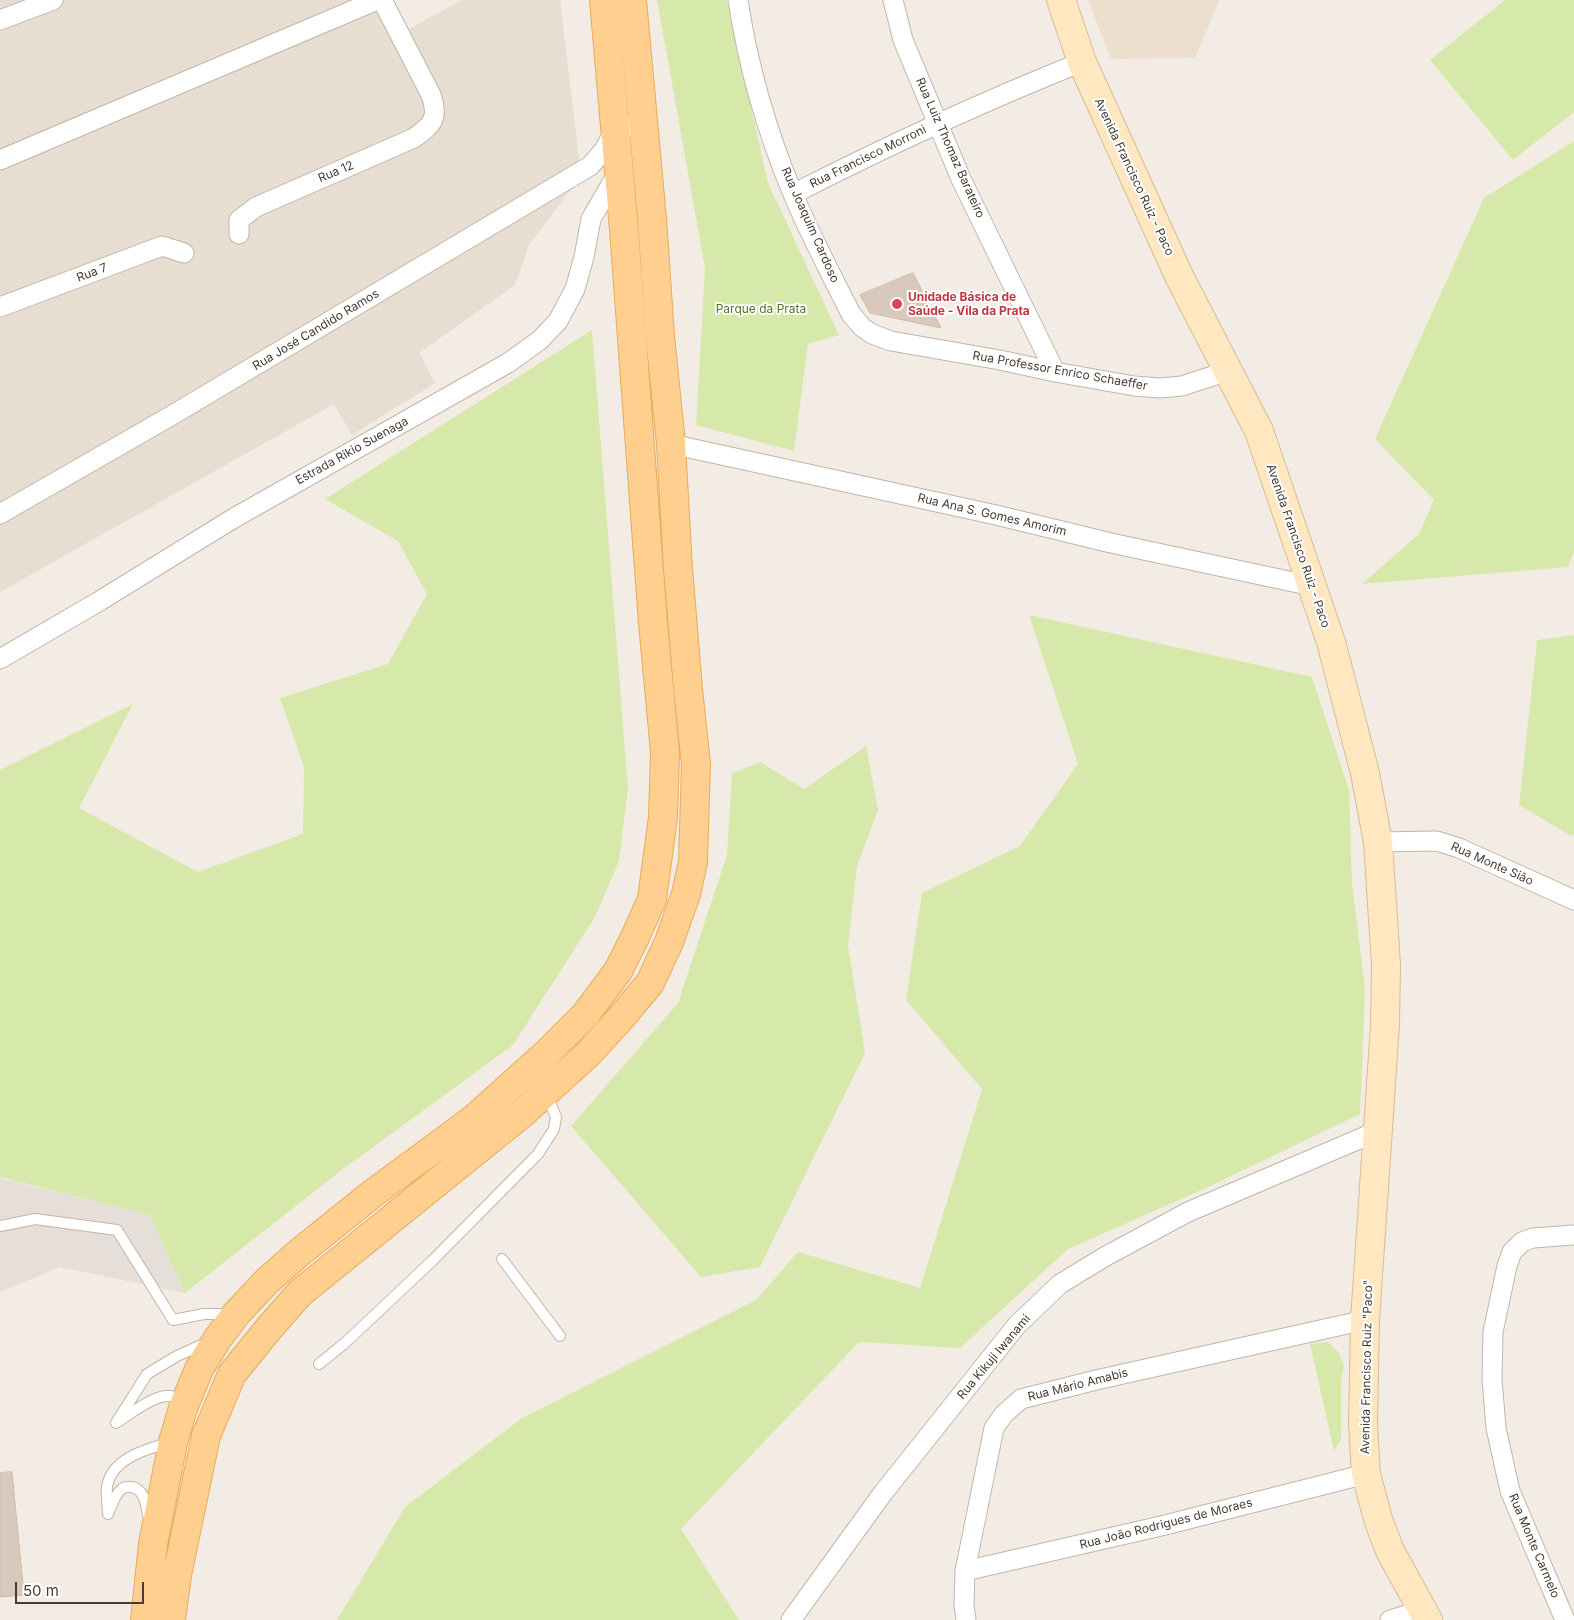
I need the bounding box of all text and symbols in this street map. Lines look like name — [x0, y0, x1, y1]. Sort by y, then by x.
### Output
street label: Rua Luiz Thomaz Barateiro — [912, 76, 988, 220]
street label: Avenida Francisco Ruiz - Paco — [1091, 96, 1177, 258]
street label: Rua Francisco Morroni — [807, 123, 929, 191]
street label: Rua 12 — [316, 158, 356, 186]
street label: Rua Joaquim Cardoso — [778, 165, 842, 285]
street label: Rua 7 — [75, 261, 109, 285]
street label: Rua José Candido Ramos — [250, 287, 382, 373]
place label: Unidade Básica de Saúde - Vila da Prata — [908, 290, 1030, 318]
marker: Unidade Básica de Saúde - Vila da Prata — [890, 297, 904, 311]
park label: Parque da Prata — [716, 302, 806, 316]
street label: Rua Professor Enrico Schaeffer — [971, 349, 1149, 393]
street label: Estrada Rikio Suenaga — [293, 414, 411, 488]
street label: Avenida Francisco Ruiz - Paco — [1263, 462, 1333, 630]
street label: Rua Ana S. Gomes Amorim — [916, 491, 1068, 539]
street label: Rua Monte Sião — [1449, 839, 1535, 889]
street label: Avenida Francisco Ruiz "Paco" — [1358, 1280, 1376, 1454]
street label: Rua Kikuji Iwanami — [954, 1312, 1034, 1402]
street label: Rua Mário Amabis — [1026, 1366, 1130, 1404]
street label: Rua Monte Carmelo — [1505, 1492, 1563, 1600]
street label: Rua João Rodrigues de Moraes — [1078, 1496, 1254, 1552]
scale bar — [18, 1572, 146, 1604]
text: 50 m — [23, 1581, 59, 1600]

